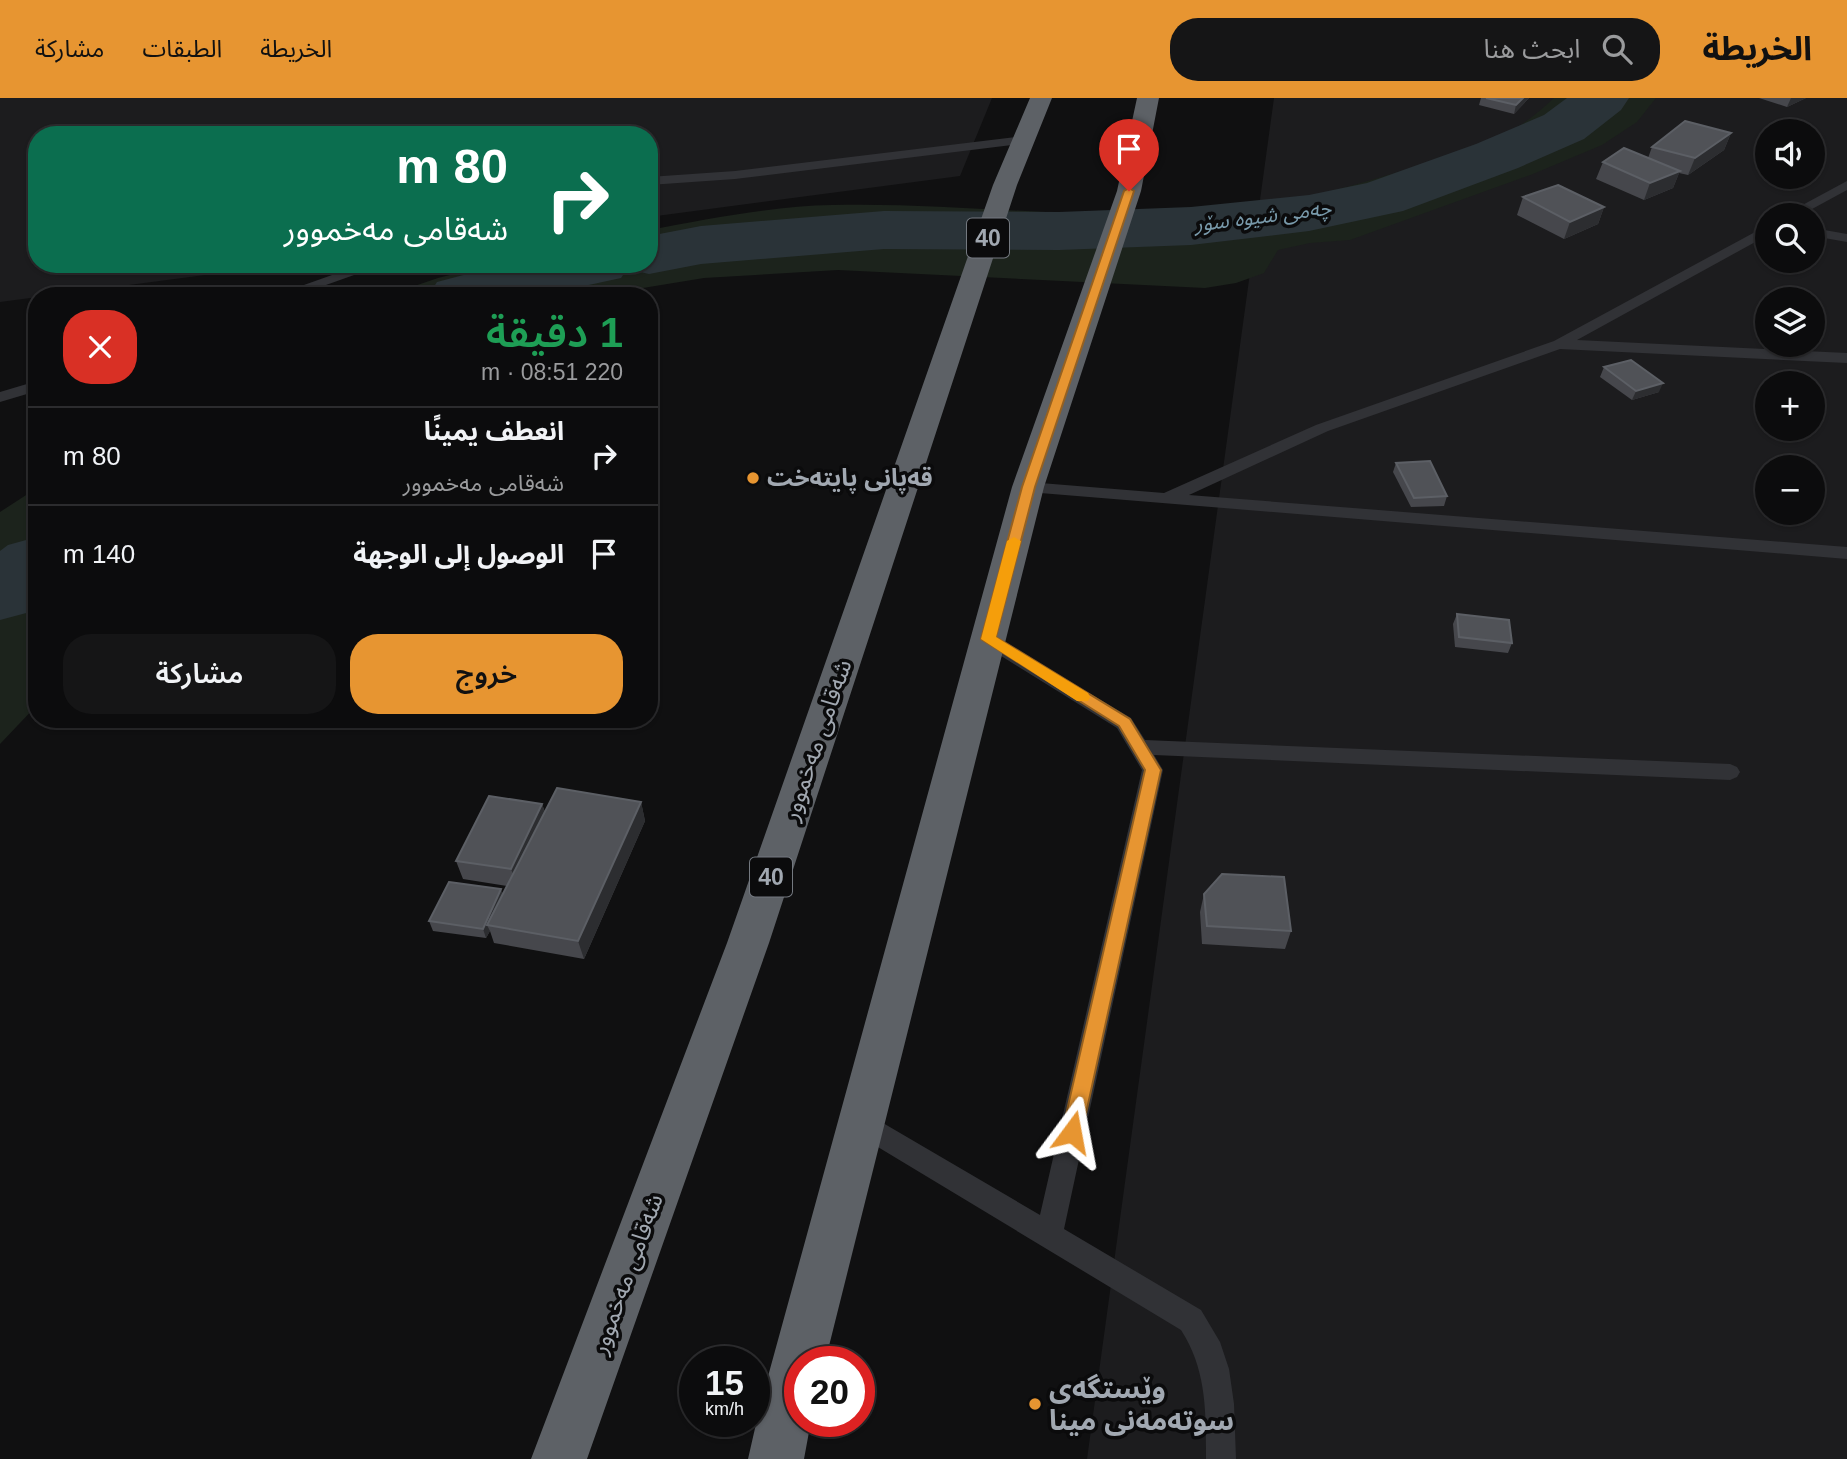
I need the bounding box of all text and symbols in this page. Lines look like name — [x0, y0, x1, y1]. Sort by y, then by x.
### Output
search box — [1170, 18, 1660, 81]
icon: search — [1598, 30, 1636, 68]
text: الخريطة — [1702, 30, 1812, 67]
text: ابحث هنا — [1484, 34, 1580, 64]
text: مشاركة — [35, 35, 104, 62]
text: الطبقات — [142, 35, 222, 62]
text: الخريطة — [260, 35, 332, 62]
pin — [1099, 119, 1159, 191]
map controls — [1755, 119, 1825, 525]
button: sound — [1755, 119, 1825, 189]
icon: arrive — [1110, 130, 1148, 168]
text: 80 m — [396, 139, 508, 193]
icon: right — [532, 154, 623, 245]
water label: چەمی شیوە سۆر — [1191, 196, 1334, 239]
button: search — [1755, 203, 1825, 273]
text: شەقامی مەخموور — [284, 211, 508, 247]
road number: 40 — [967, 218, 1009, 258]
button: layers — [1755, 287, 1825, 357]
text: 1 دقيقة — [486, 309, 623, 356]
button: close — [63, 310, 137, 384]
text: 220 m · 08:51 — [481, 359, 623, 385]
button: + — [1755, 371, 1825, 441]
text: انعطف يمينًا — [424, 416, 564, 446]
icon: right — [585, 437, 623, 475]
text: 80 m — [63, 441, 121, 471]
button: − — [1755, 455, 1825, 525]
place label: قەپانی پایتەخت — [767, 464, 933, 494]
text: شەقامی مەخموور — [403, 470, 564, 496]
marker: قەپانی پایتەخت — [745, 470, 761, 486]
icon: arrive — [585, 535, 623, 573]
text: 140 m — [63, 539, 135, 569]
text: الوصول إلى الوجهة — [353, 539, 564, 569]
button: مشاركة — [63, 634, 336, 714]
button: خروج — [350, 634, 623, 714]
street label: شەقامی مەخموور — [776, 656, 858, 825]
road number: 40 — [750, 858, 792, 897]
position arrow — [1035, 1095, 1109, 1169]
street label: شەقامی مەخموور — [585, 1190, 669, 1359]
speed limit sign: 20 — [784, 1346, 875, 1437]
text: 15 — [705, 1363, 744, 1402]
place label: وێستگەی سوتەمەنی مینا — [1049, 1373, 1234, 1436]
marker: وێستگەی سوتەمەنی مینا — [1027, 1396, 1043, 1412]
text: km/h — [705, 1399, 744, 1419]

